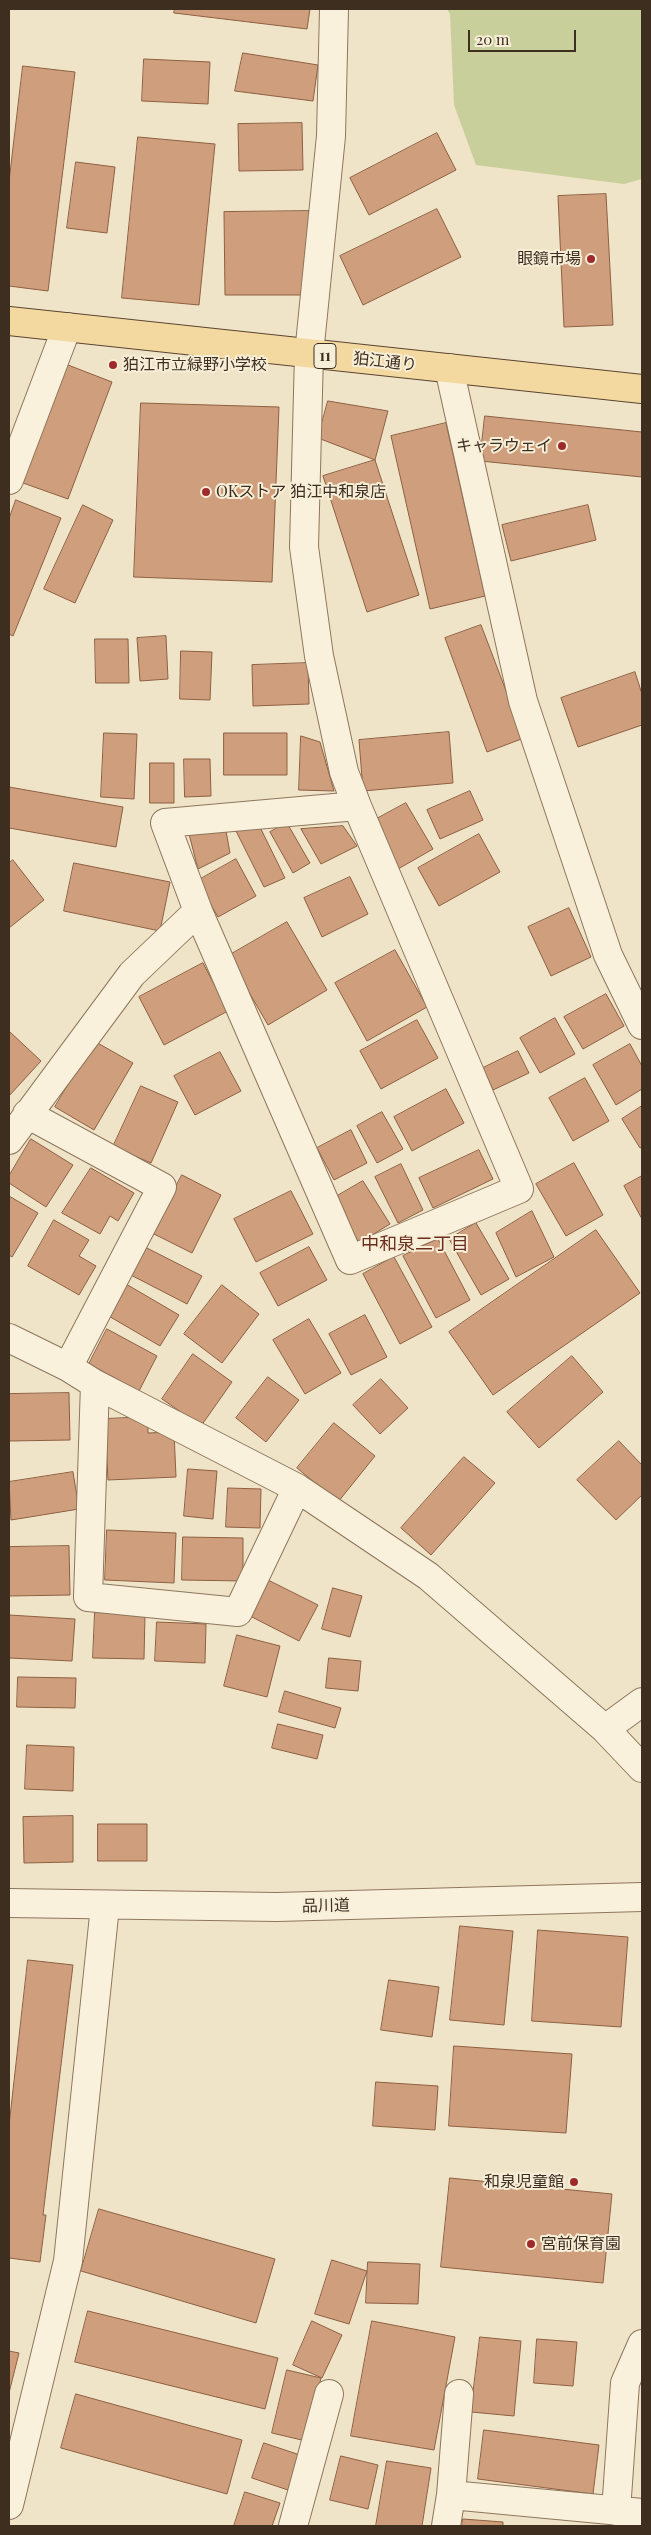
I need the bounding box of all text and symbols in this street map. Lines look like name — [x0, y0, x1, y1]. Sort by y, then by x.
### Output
scale bar — [471, 20, 578, 52]
text: 20 m — [476, 29, 509, 49]
place label: 眼鏡市場 — [517, 249, 581, 269]
marker: 眼鏡市場 — [585, 253, 597, 265]
road number: 11 — [314, 344, 336, 368]
street label: 狛江通り — [352, 349, 418, 375]
place label: 狛江市立緑野小学校 — [123, 355, 267, 375]
marker: 狛江市立緑野小学校 — [107, 359, 119, 371]
place label: キャラウェイ — [456, 436, 552, 456]
marker: キャラウェイ — [556, 440, 568, 452]
place label: OKストア 狛江中和泉店 — [216, 482, 386, 502]
marker: OKストア 狛江中和泉店 — [200, 486, 212, 498]
district label: 中和泉二丁目 — [361, 1233, 469, 1255]
street label: 品川道 — [302, 1896, 350, 1916]
place label: 和泉児童館 — [484, 2172, 564, 2192]
marker: 和泉児童館 — [568, 2176, 580, 2188]
place label: 宮前保育園 — [541, 2234, 621, 2254]
marker: 宮前保育園 — [525, 2238, 537, 2250]

